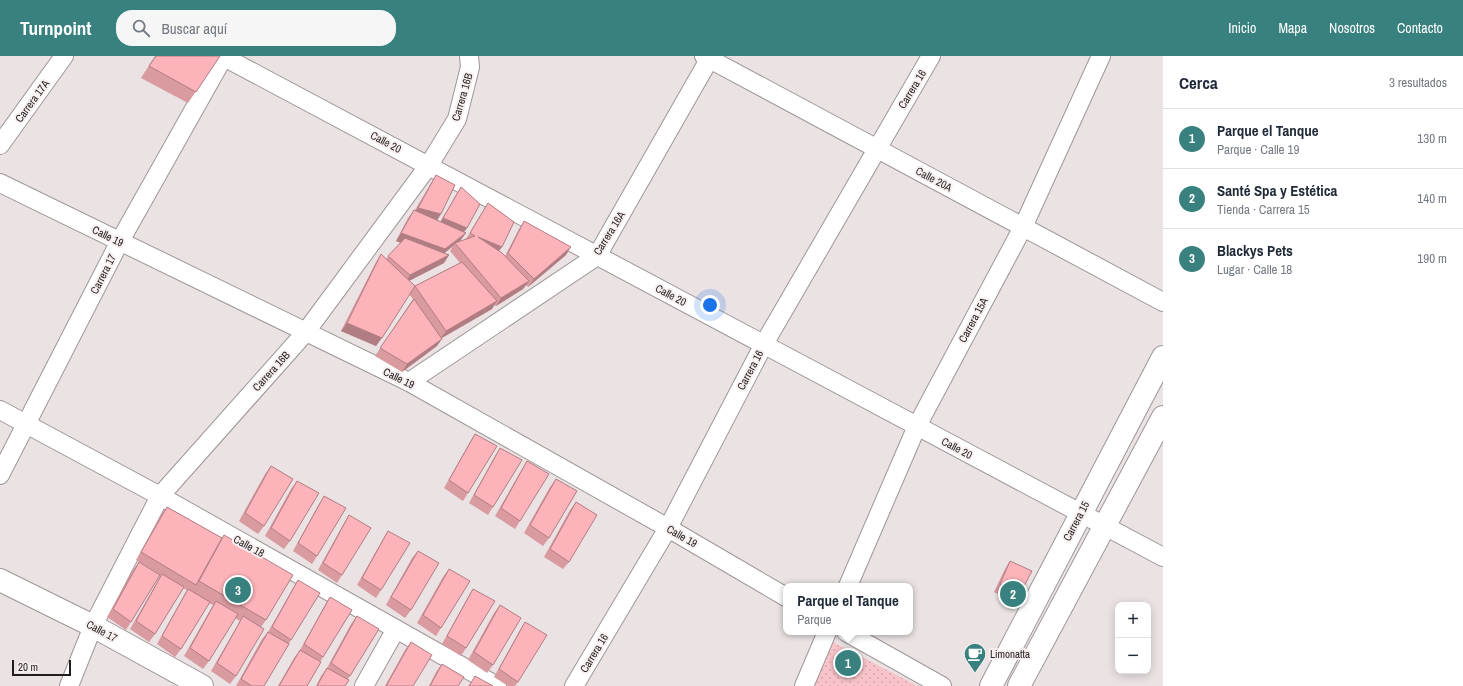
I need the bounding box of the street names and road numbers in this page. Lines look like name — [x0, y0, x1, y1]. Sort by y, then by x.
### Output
street label: Carrera 16 — [895, 67, 929, 111]
street label: Carrera 16B — [448, 71, 476, 123]
street label: Carrera 17A — [12, 76, 53, 125]
street label: Calle 20 — [368, 128, 404, 156]
street label: Calle 20A — [913, 164, 955, 195]
street label: Carrera 16A — [590, 208, 628, 258]
street label: Calle 19 — [90, 222, 126, 250]
street label: Carrera 17 — [87, 252, 119, 296]
street label: Calle 20 — [653, 281, 689, 309]
street label: Carrera 15A — [955, 294, 991, 345]
street label: Carrera 16B — [249, 348, 293, 394]
street label: Carrera 16 — [734, 348, 766, 392]
street label: Calle 19 — [381, 364, 417, 392]
street label: Calle 20 — [939, 434, 975, 462]
street label: Carrera 15 — [1060, 499, 1092, 543]
street label: Calle 19 — [664, 522, 700, 550]
street label: Calle 18 — [231, 532, 267, 560]
street label: Calle 17 — [84, 617, 120, 645]
street label: Carrera 16 — [577, 631, 611, 675]

